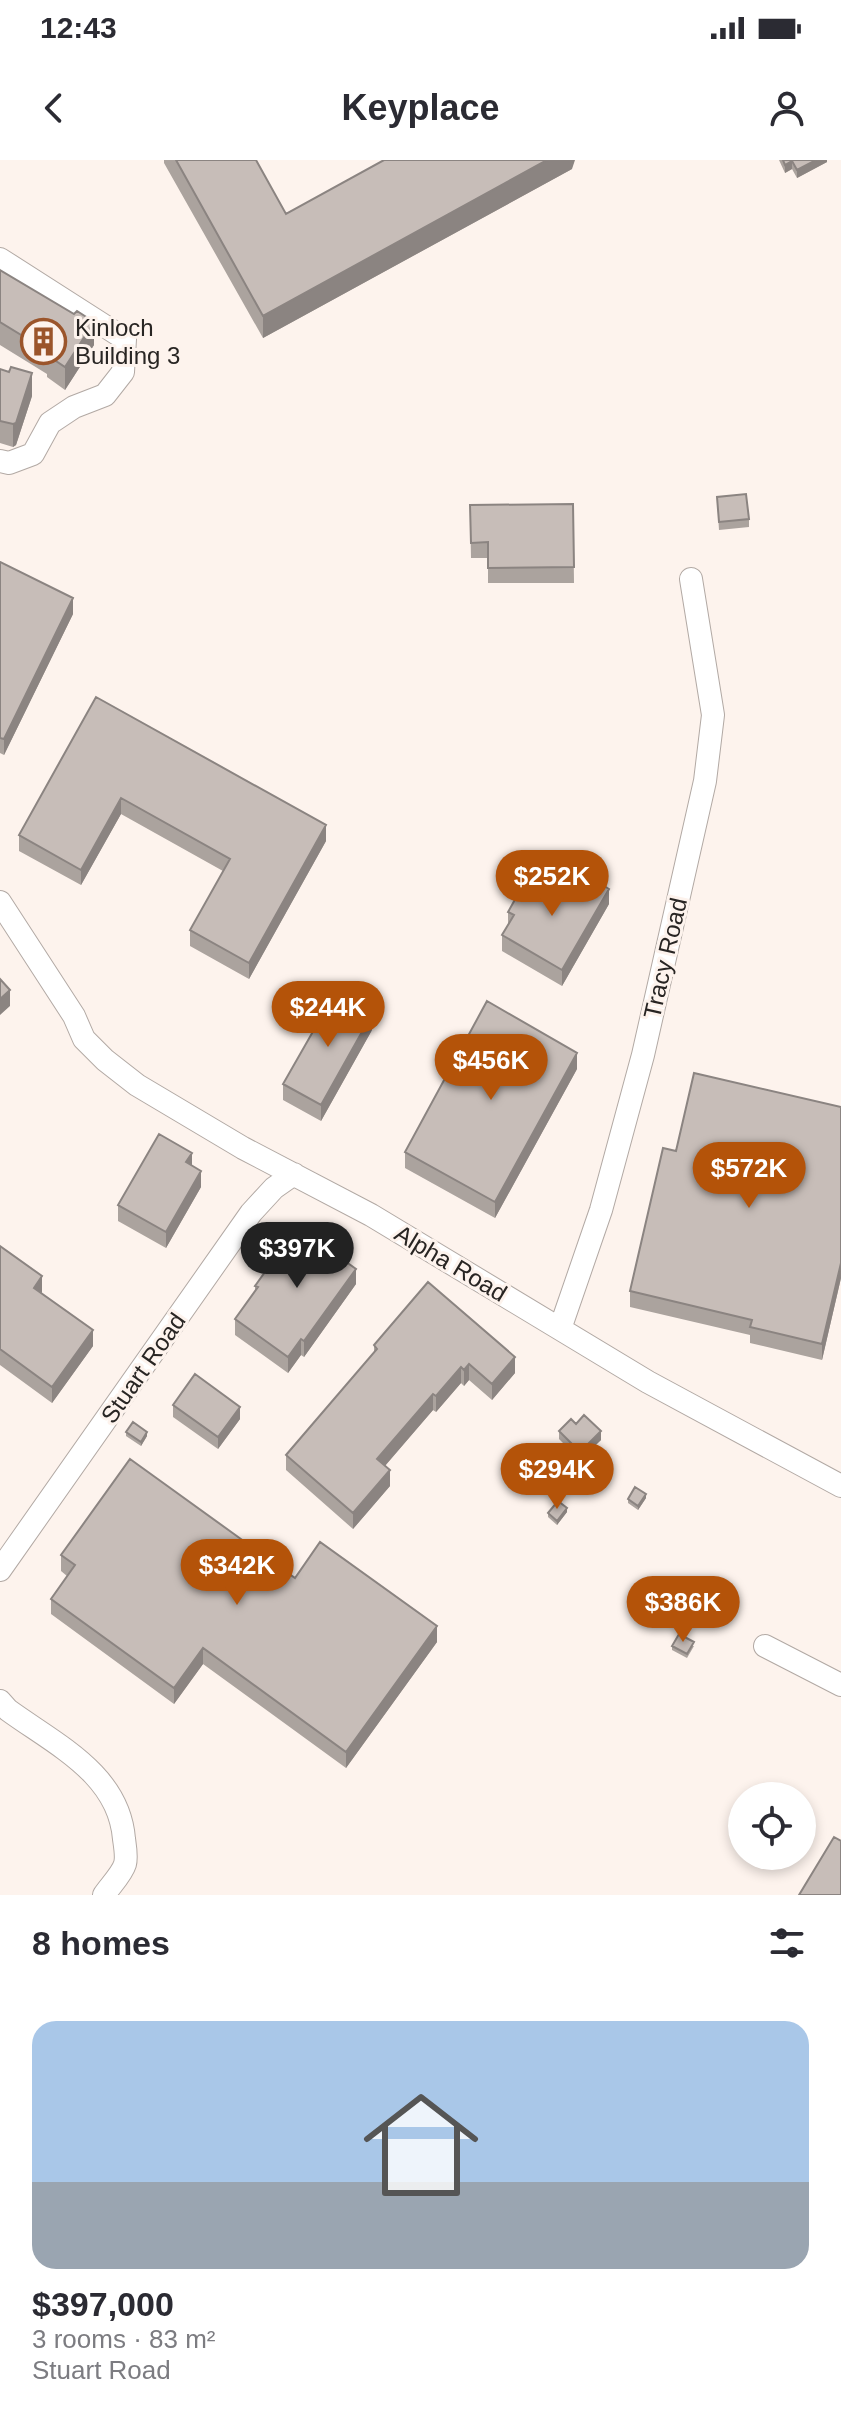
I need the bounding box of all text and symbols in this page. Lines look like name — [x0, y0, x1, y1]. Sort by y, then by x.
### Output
text: 12:43 — [40, 11, 117, 44]
icon: back — [32, 86, 76, 130]
icon: person — [765, 86, 809, 130]
text: Keyplace — [341, 87, 500, 128]
place label: Kinloch Building 3 — [75, 314, 180, 369]
building icon: Kinloch Building 3 — [20, 317, 68, 365]
pin: $252K — [496, 850, 608, 918]
text: $252K — [514, 861, 590, 891]
street label: Tracy Road — [638, 895, 692, 1021]
pin: $244K — [272, 981, 384, 1049]
text: $244K — [290, 992, 366, 1022]
pin: $456K — [435, 1034, 547, 1102]
text: $456K — [453, 1045, 529, 1075]
pin: $572K — [693, 1142, 805, 1210]
text: $572K — [711, 1153, 787, 1183]
street label: Alpha Road — [390, 1219, 512, 1307]
pin: $397K — [241, 1222, 353, 1290]
text: $397K — [259, 1233, 335, 1263]
street label: Stuart Road — [95, 1308, 191, 1428]
pin: $294K — [501, 1443, 613, 1511]
text: $294K — [519, 1454, 595, 1484]
pin: $342K — [181, 1539, 293, 1607]
text: $342K — [199, 1550, 275, 1580]
pin: $386K — [627, 1576, 739, 1644]
text: $386K — [645, 1587, 721, 1617]
map controls — [728, 1782, 816, 1870]
button: locate — [728, 1782, 816, 1870]
icon: filters — [765, 1921, 809, 1965]
text: 8 homes — [32, 1924, 170, 1962]
icon: home — [349, 2073, 493, 2217]
text: $397,000 — [32, 2285, 174, 2323]
text: 3 rooms · 83 m² — [32, 2324, 216, 2354]
text: Stuart Road — [32, 2355, 171, 2385]

